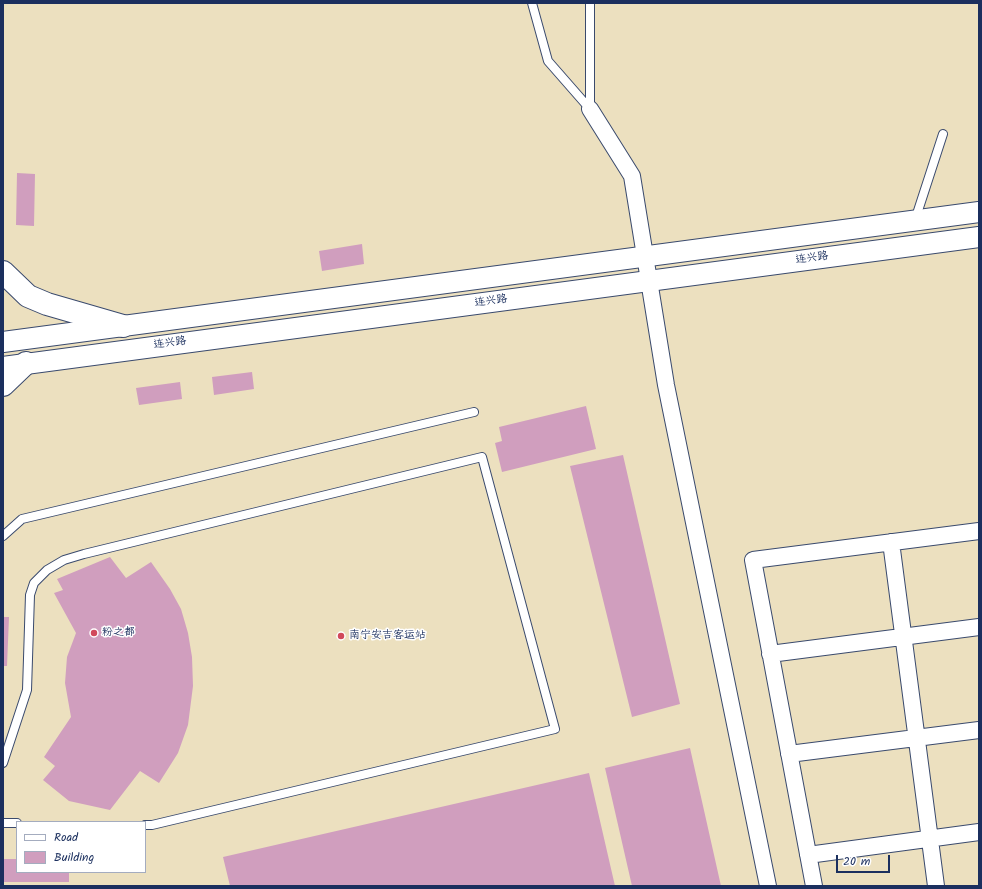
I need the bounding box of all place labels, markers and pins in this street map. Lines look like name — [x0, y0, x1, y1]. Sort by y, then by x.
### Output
place label: 粉之都 — [102, 626, 135, 640]
marker: 粉之都 — [89, 628, 99, 638]
place label: 南宁安吉客运站 — [349, 629, 426, 643]
marker: 南宁安吉客运站 — [336, 631, 346, 641]

